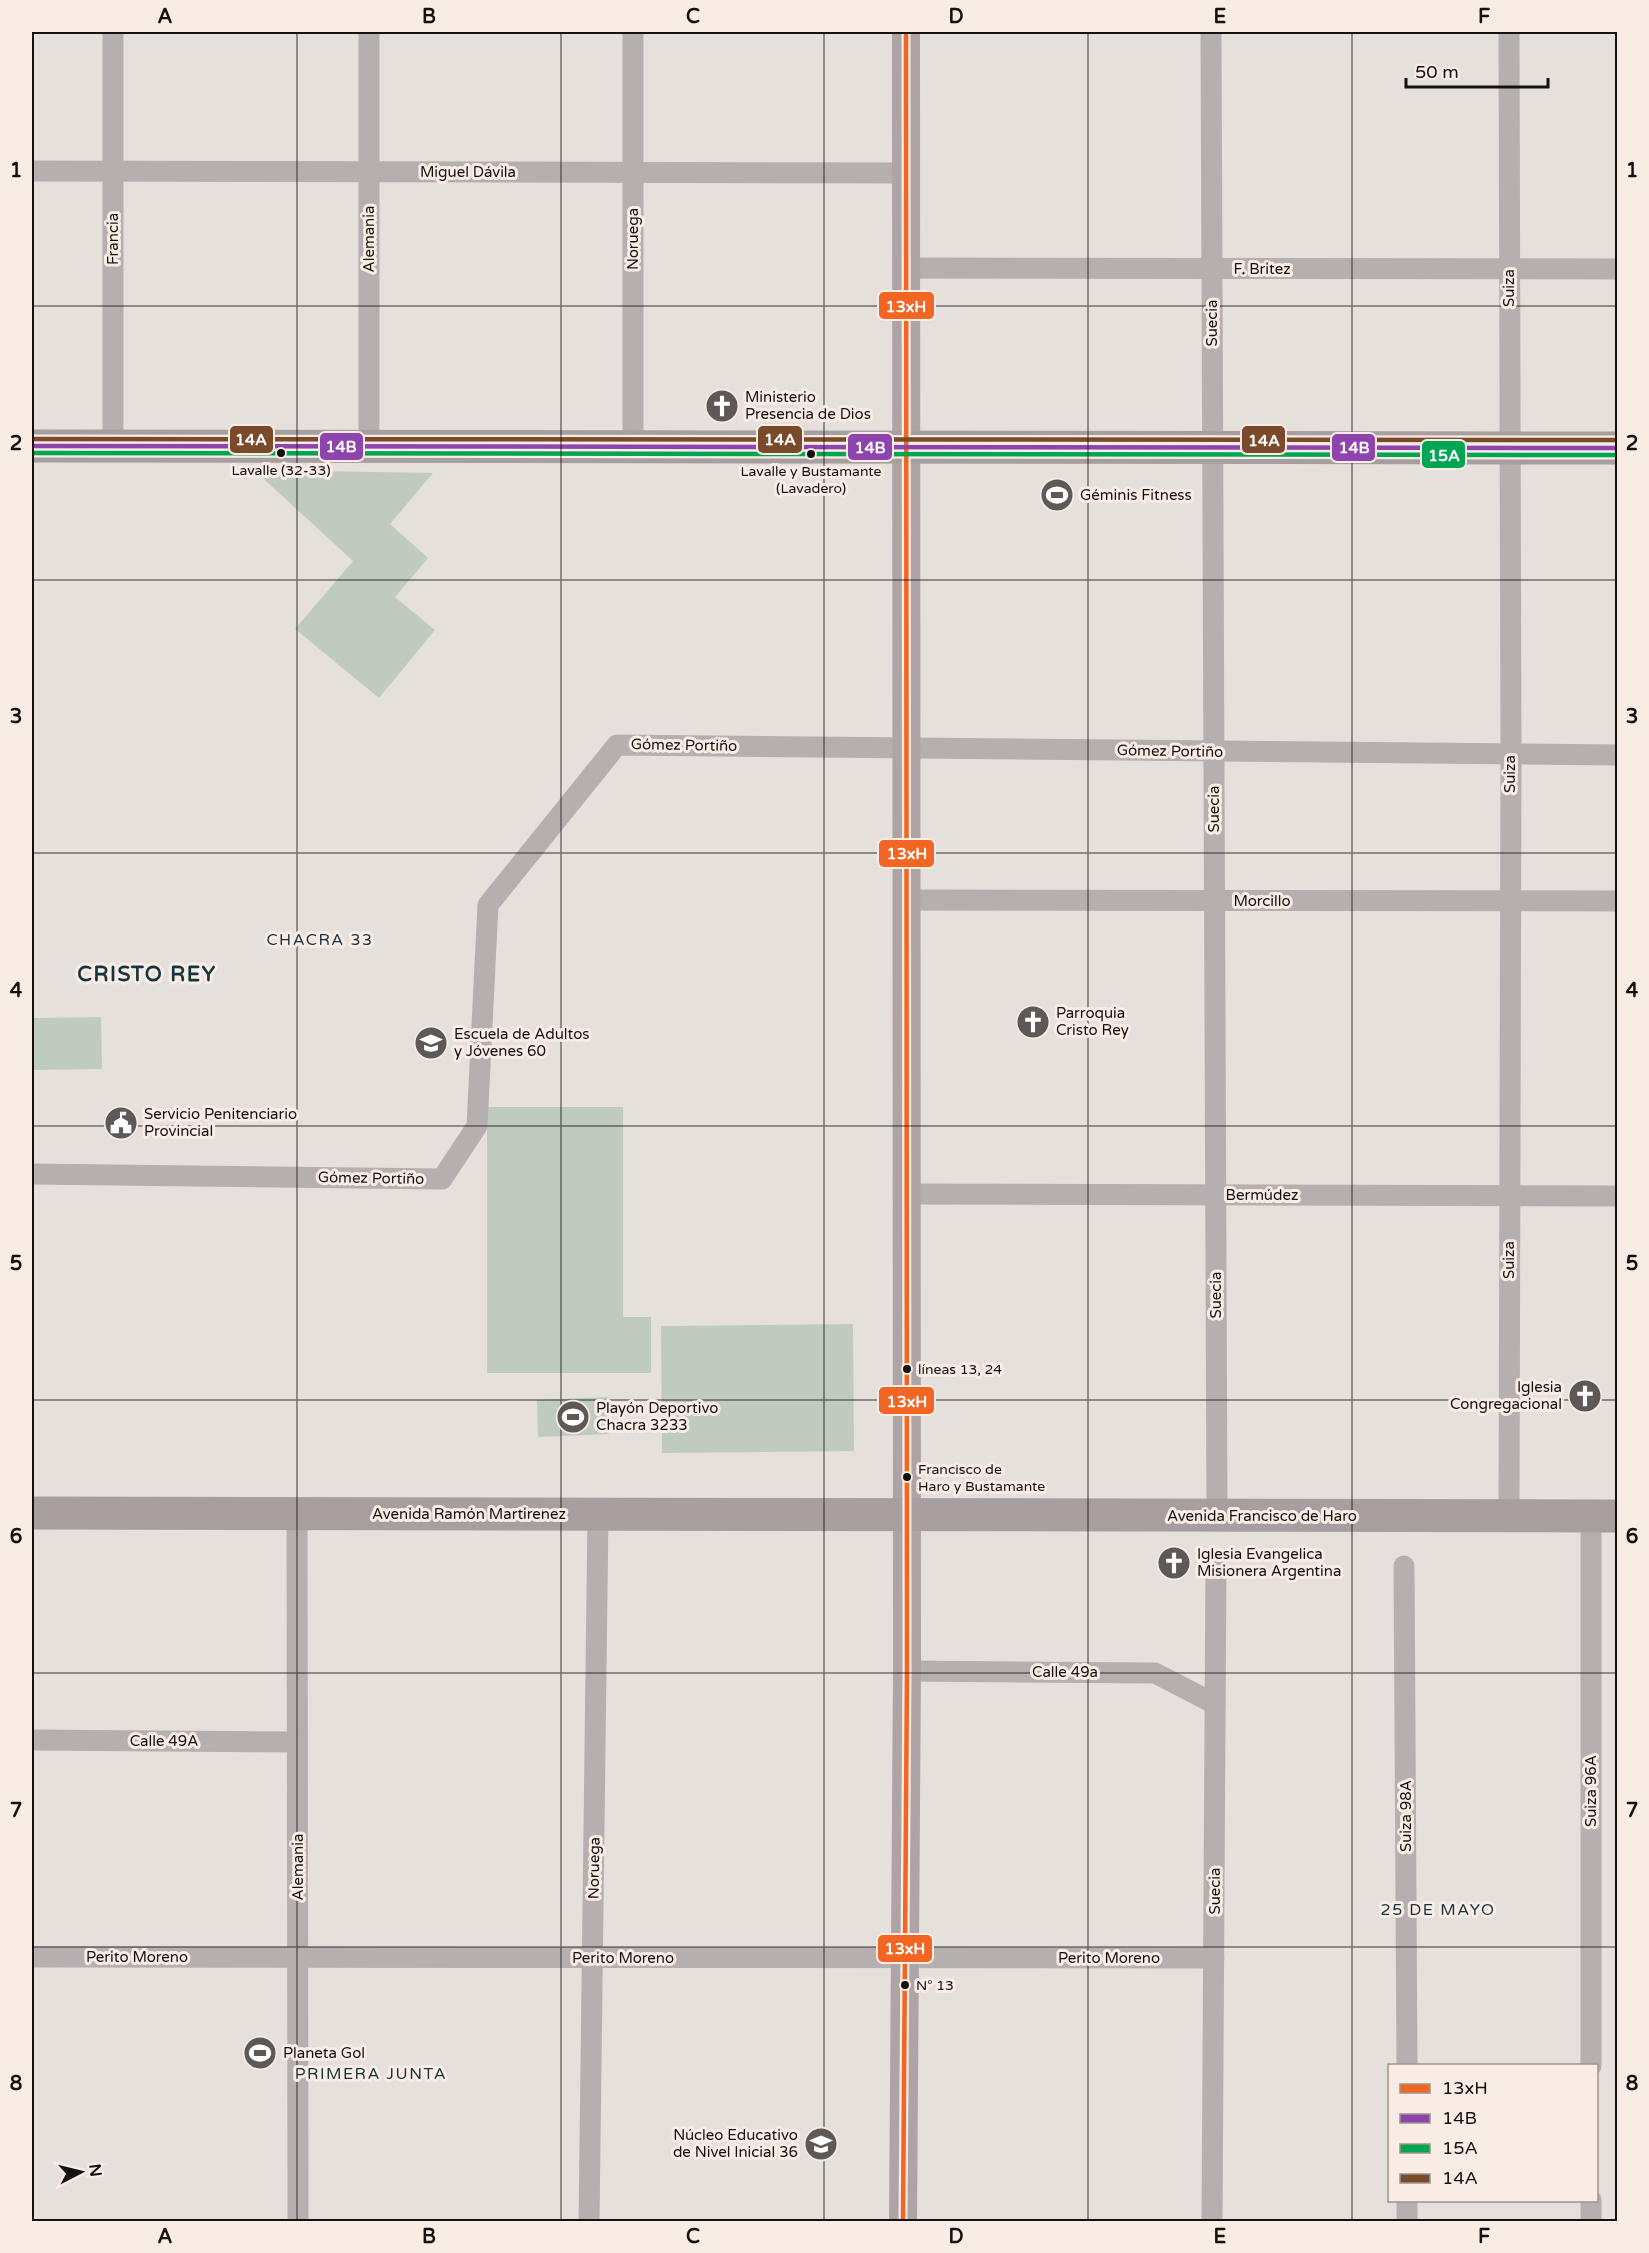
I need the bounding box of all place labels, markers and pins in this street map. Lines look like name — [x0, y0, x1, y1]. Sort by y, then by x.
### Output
church icon: Ministerio Presencia de Dios — [704, 388, 740, 424]
place label: Ministerio Presencia de Dios — [745, 388, 871, 423]
marker: Lavalle (32-33) — [275, 447, 287, 459]
marker: Lavalle y Bustamante (Lavadero) — [805, 448, 817, 460]
place label: Lavalle (32-33) — [231, 462, 331, 479]
place label: Lavalle y Bustamante (Lavadero) — [741, 463, 882, 497]
sports icon: Géminis Fitness — [1039, 477, 1075, 513]
place label: Géminis Fitness — [1080, 486, 1192, 504]
church icon: Parroquia Cristo Rey — [1015, 1004, 1051, 1040]
place label: Parroquia Cristo Rey — [1056, 1004, 1129, 1039]
school or university icon: Escuela de Adultos y Jóvenes 60 — [413, 1025, 449, 1061]
place label: Escuela de Adultos y Jóvenes 60 — [454, 1025, 590, 1060]
public building icon: Servicio Penitenciario Provincial — [103, 1105, 139, 1141]
place label: Servicio Penitenciario Provincial — [144, 1105, 297, 1140]
place label: líneas 13, 24 — [918, 1361, 1002, 1378]
marker: líneas 13, 24 — [901, 1363, 913, 1375]
place label: Iglesia Congregacional — [1450, 1378, 1562, 1413]
church icon: Iglesia Congregacional — [1567, 1378, 1603, 1414]
sports icon: Playón Deportivo Chacra 3233 — [555, 1399, 591, 1435]
place label: Playón Deportivo Chacra 3233 — [596, 1399, 718, 1434]
place label: Francisco de Haro y Bustamante — [918, 1461, 1045, 1495]
marker: Francisco de Haro y Bustamante — [901, 1471, 913, 1483]
church icon: Iglesia Evangelica Misionera Argentina — [1156, 1545, 1192, 1581]
place label: Iglesia Evangelica Misionera Argentina — [1197, 1545, 1341, 1580]
place label: N° 13 — [916, 1977, 954, 1994]
marker: N° 13 — [899, 1979, 911, 1991]
sports icon: Planeta Gol — [242, 2035, 278, 2071]
place label: Planeta Gol — [283, 2044, 365, 2062]
place label: Núcleo Educativo de Nivel Inicial 36 — [673, 2126, 798, 2161]
school or university icon: Núcleo Educativo de Nivel Inicial 36 — [803, 2126, 839, 2162]

